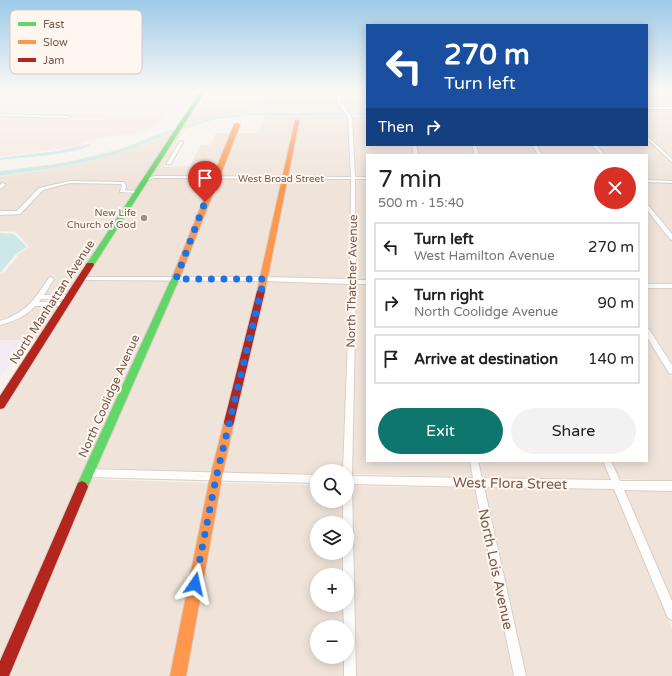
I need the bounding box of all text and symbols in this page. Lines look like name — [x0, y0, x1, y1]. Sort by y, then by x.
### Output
legend — [10, 10, 142, 74]
text: Fast — [43, 18, 64, 31]
text: Slow — [43, 36, 68, 49]
text: 270 m — [444, 38, 530, 72]
icon: left — [378, 40, 430, 92]
text: Jam — [43, 54, 64, 67]
text: Turn left — [444, 72, 516, 94]
icon: right — [422, 116, 444, 138]
text: Then — [378, 118, 414, 136]
pin — [188, 161, 222, 202]
text: 7 min — [378, 165, 442, 194]
icon: arrive — [194, 167, 216, 189]
button: close — [594, 167, 636, 209]
street label: West Broad Street — [238, 173, 324, 185]
text: 500 m · 15:40 — [378, 195, 464, 211]
place label: New Life Church of God — [67, 207, 136, 231]
marker: New Life Church of God — [139, 213, 149, 223]
street label: North Thatcher Avenue — [344, 214, 360, 348]
text: Turn left — [414, 230, 474, 248]
icon: left — [380, 236, 402, 258]
street label: North Manhattan Avenue — [7, 237, 98, 367]
text: 270 m — [588, 238, 634, 256]
text: West Hamilton Avenue — [414, 248, 555, 264]
text: Turn right — [414, 286, 484, 304]
icon: right — [380, 292, 402, 314]
text: 90 m — [597, 294, 634, 312]
text: North Coolidge Avenue — [414, 304, 558, 320]
street label: North Coolidge Avenue — [76, 332, 143, 460]
icon: arrive — [380, 348, 402, 370]
text: Arrive at destination — [414, 350, 558, 368]
text: 140 m — [588, 350, 634, 368]
button: Exit — [378, 408, 503, 454]
button: Share — [511, 408, 636, 454]
map controls — [310, 464, 354, 664]
button: search — [310, 464, 354, 508]
street label: West Flora Street — [453, 474, 568, 493]
street label: North Lois Avenue — [474, 507, 517, 631]
button: layers — [310, 516, 354, 560]
position arrow — [174, 563, 216, 605]
button: + — [310, 568, 354, 612]
button: − — [310, 620, 354, 664]

